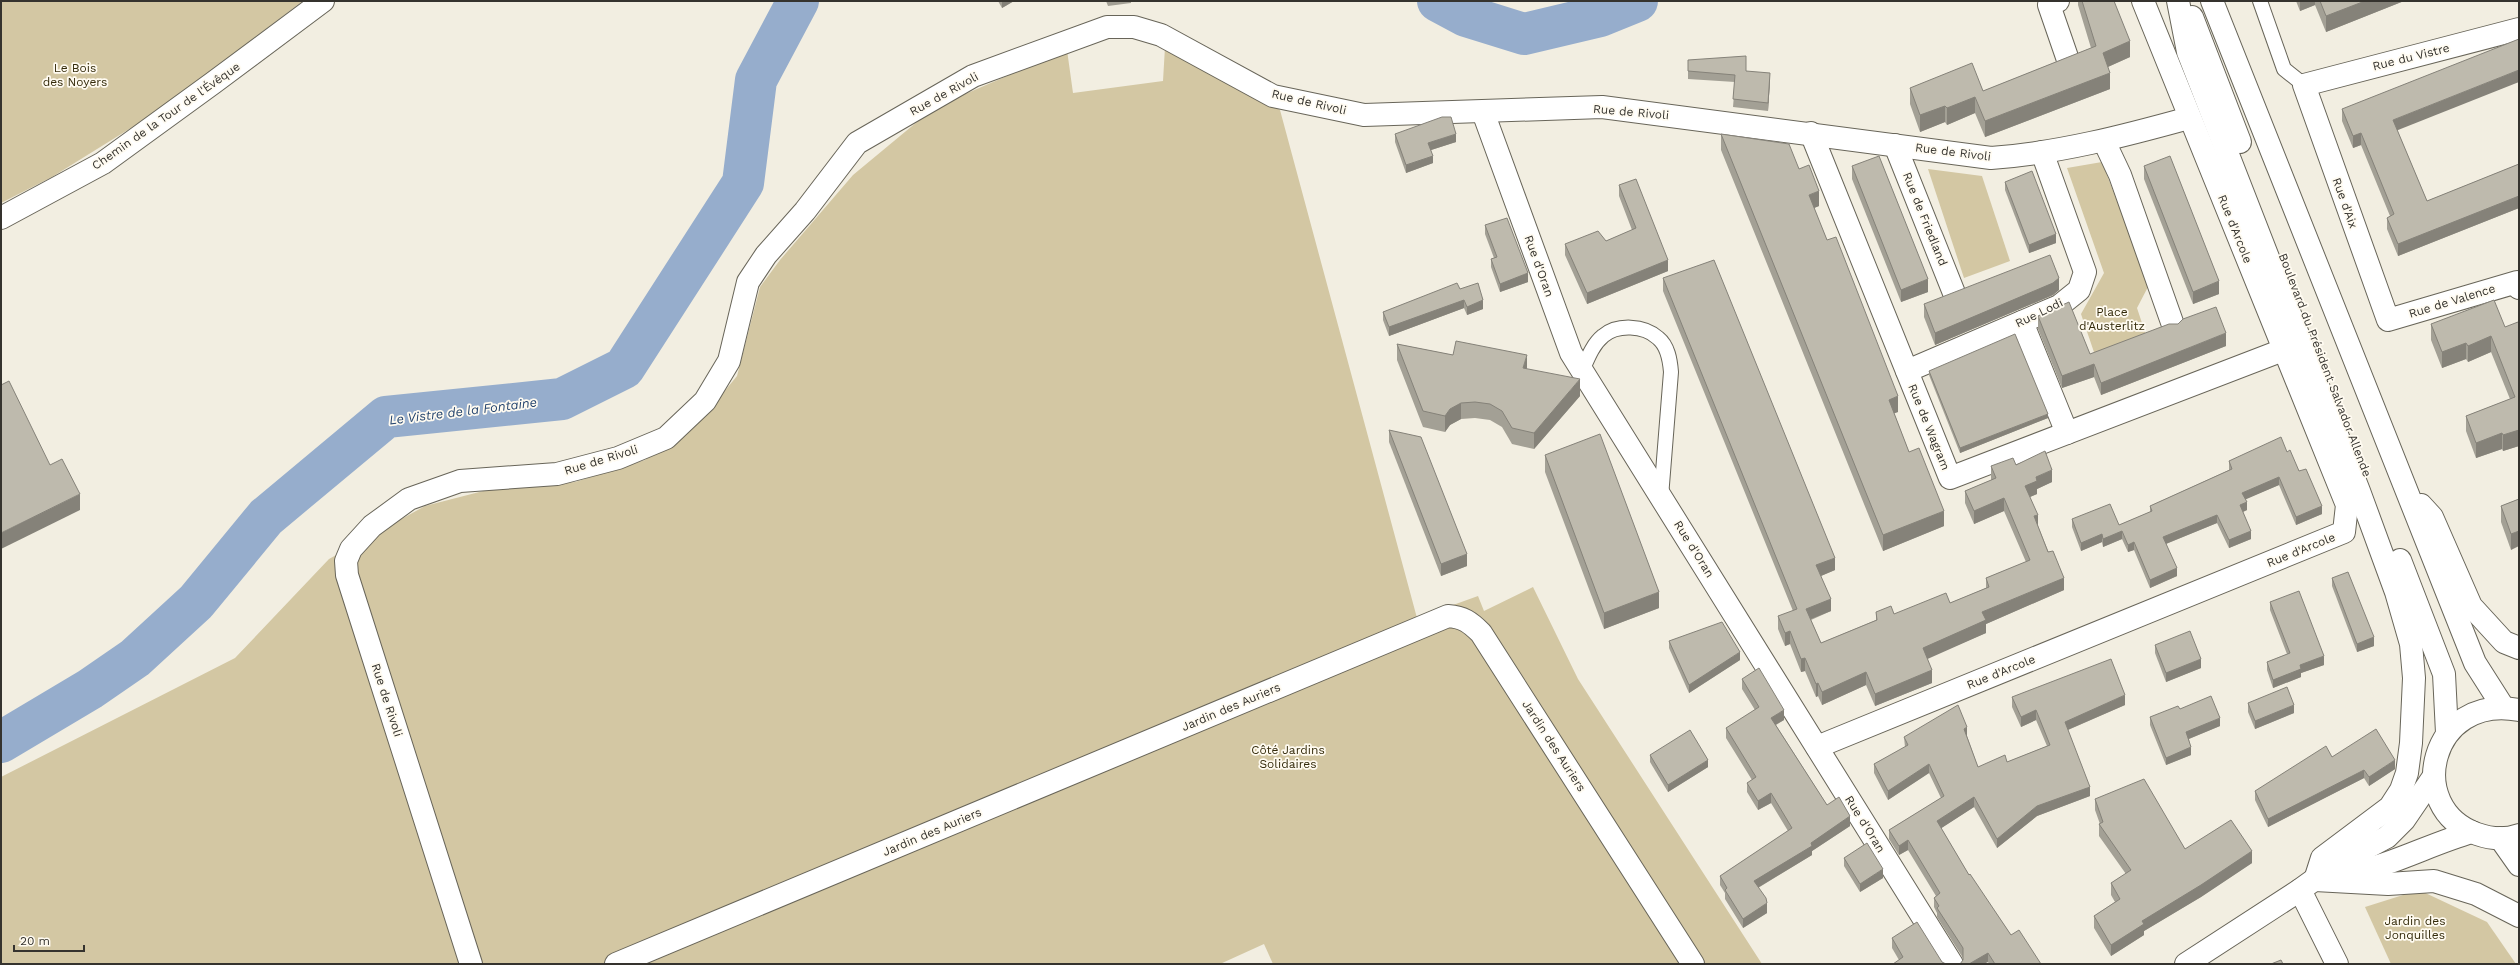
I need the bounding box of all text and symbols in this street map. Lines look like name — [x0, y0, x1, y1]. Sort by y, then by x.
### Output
street label: Rue du Vistre — [2371, 41, 2451, 73]
street label: Chemin de la Tour de l'Évêque — [89, 59, 243, 173]
park label: Le Bois des Noyers — [43, 61, 107, 89]
street label: Rue de Rivoli — [907, 69, 981, 119]
street label: Rue de Rivoli — [1270, 87, 1348, 117]
street label: Rue de Rivoli — [1592, 102, 1670, 122]
street label: Rue de Rivoli — [1914, 140, 1992, 164]
street label: Rue de Friedland — [1900, 170, 1950, 268]
street label: Rue d'Aix — [2329, 176, 2361, 230]
street label: Rue d'Arcole — [2215, 193, 2255, 265]
street label: Rue d'Oran — [1521, 233, 1557, 299]
street label: Boulevard du Président Salvador Allende — [2276, 251, 2374, 479]
street label: Rue de Valence — [2407, 281, 2497, 321]
street label: Rue Lodi — [2013, 295, 2065, 331]
park label: Place d'Austerlitz — [2079, 305, 2145, 333]
street label: Rue de Wagram — [1905, 382, 1953, 472]
water label: Le Vistre de la Fontaine — [388, 394, 538, 428]
street label: Rue de Rivoli — [563, 442, 639, 478]
street label: Rue d'Oran — [1671, 518, 1717, 580]
street label: Rue d'Arcole — [2265, 530, 2337, 570]
street label: Rue d'Arcole — [1965, 652, 2037, 692]
street label: Rue de Rivoli — [369, 662, 405, 738]
street label: Jardin des Auriers — [1180, 680, 1282, 734]
street label: Jardin des Auriers — [1519, 698, 1589, 794]
park label: Côté Jardins Solidaires — [1251, 743, 1325, 771]
street label: Rue d'Oran — [1842, 793, 1888, 855]
street label: Jardin des Auriers — [881, 805, 983, 859]
park label: Jardin des Jonquilles — [2384, 914, 2446, 942]
scale bar — [14, 927, 84, 953]
text: 20 m — [20, 934, 50, 948]

